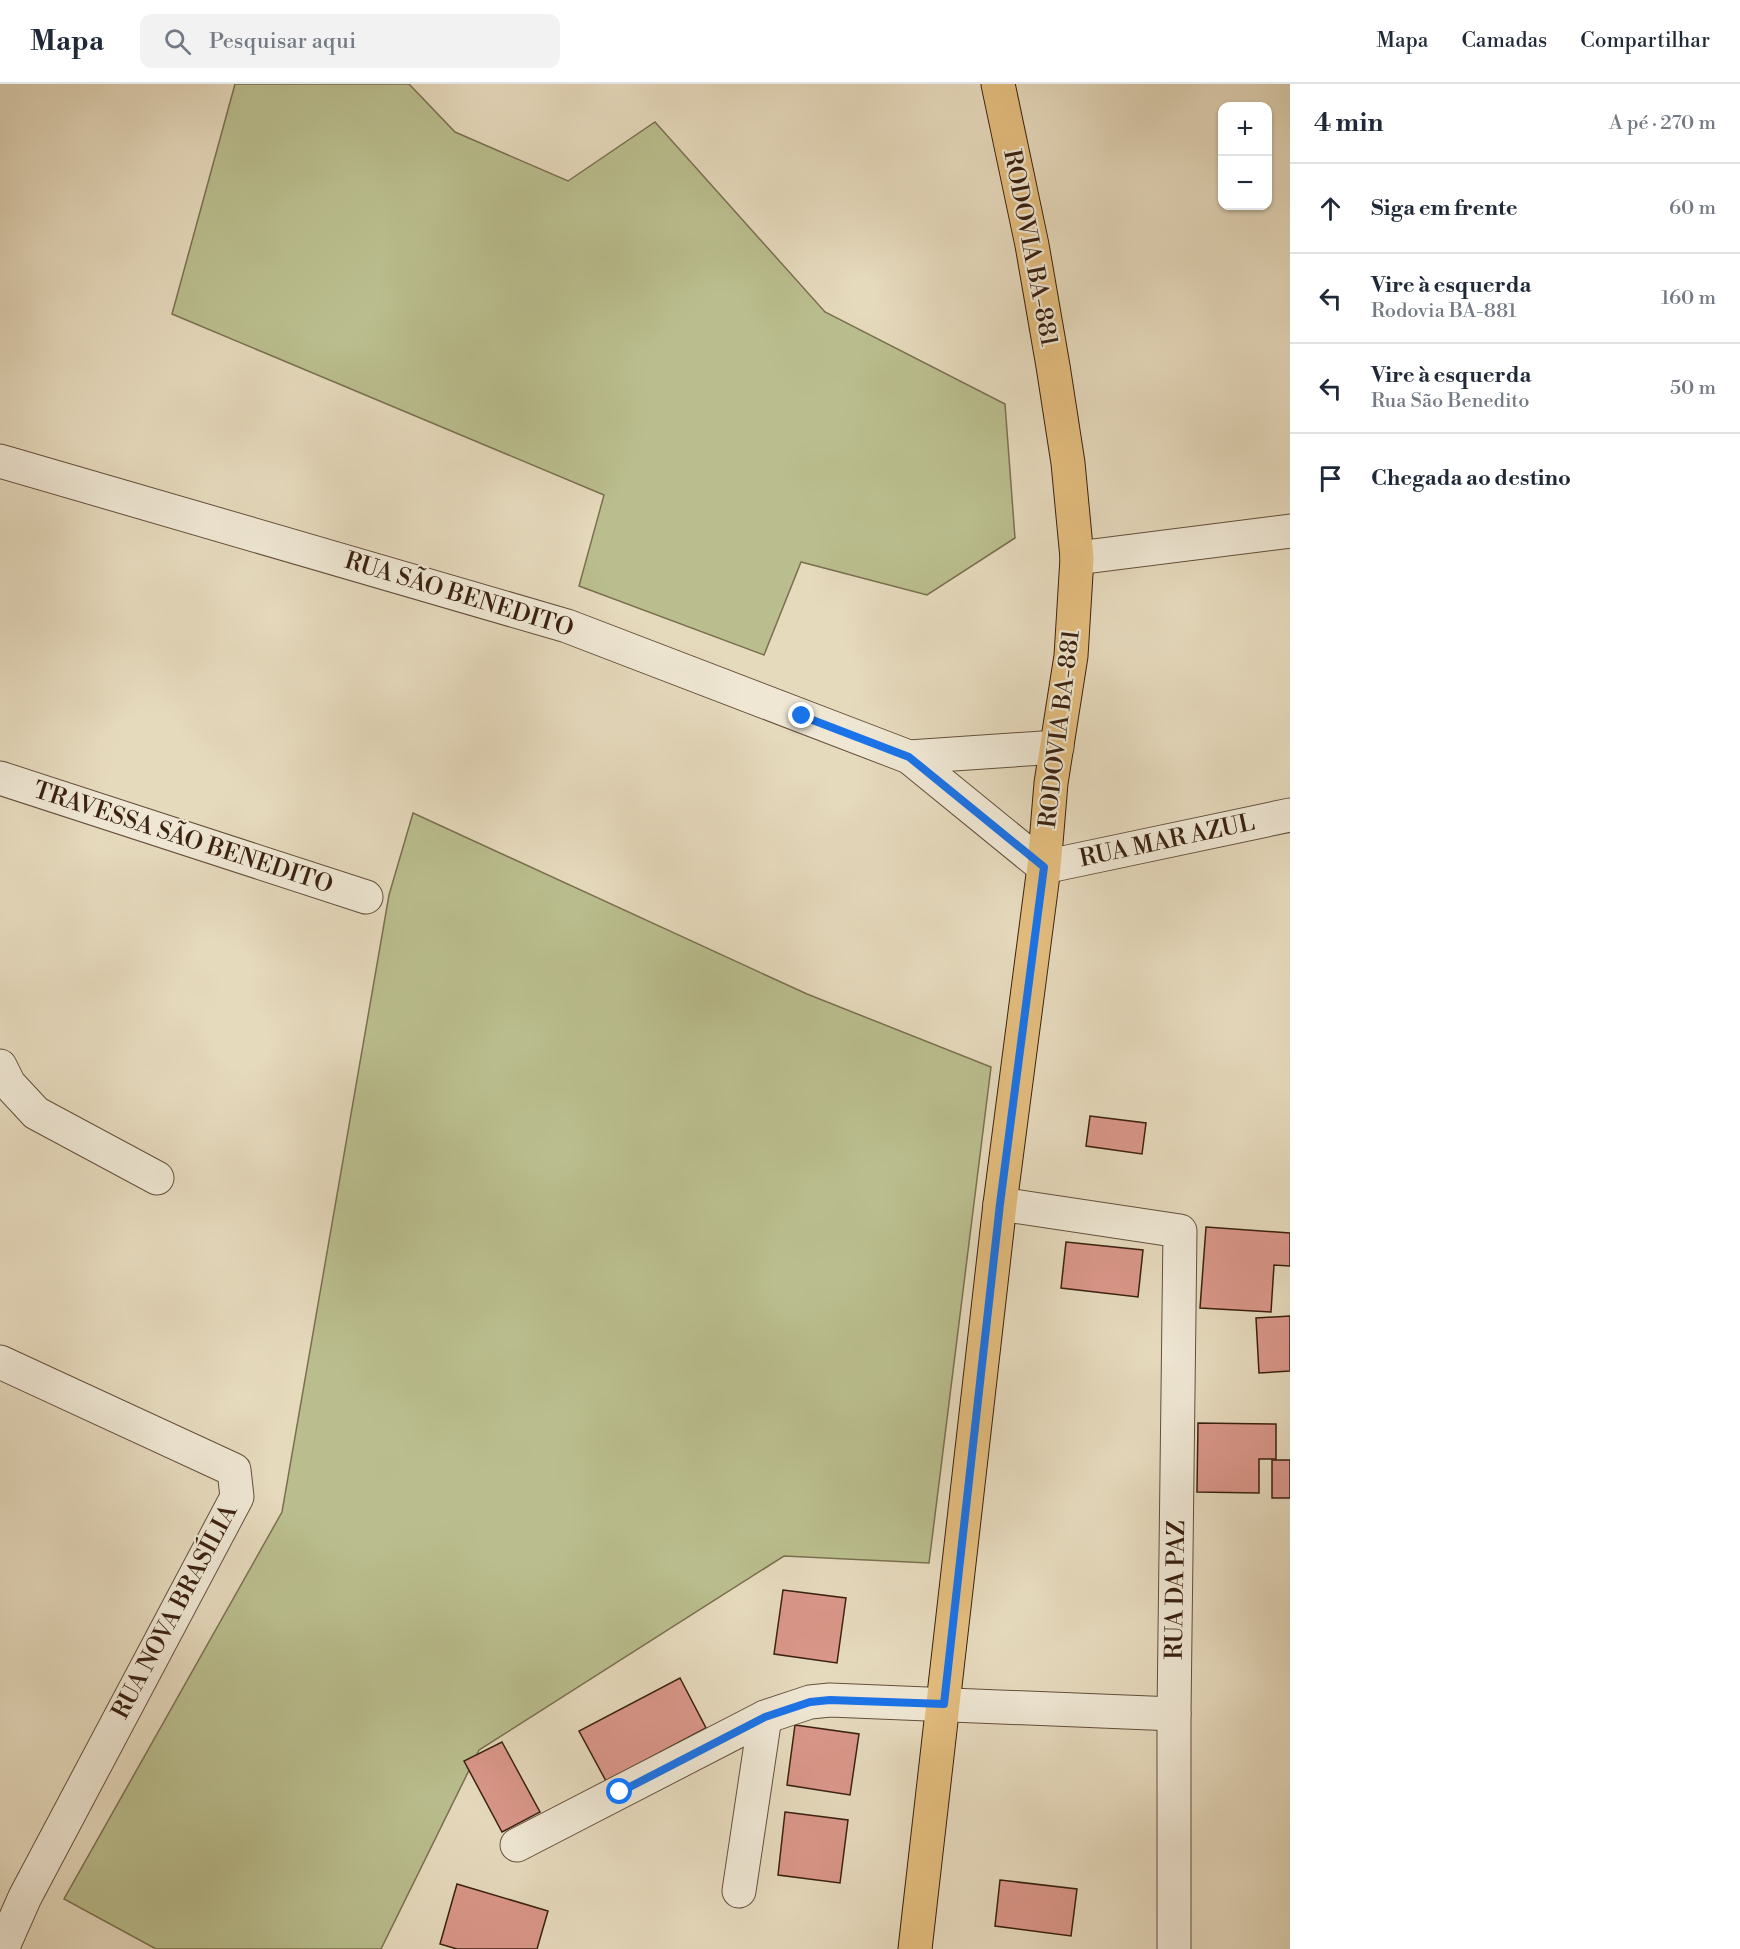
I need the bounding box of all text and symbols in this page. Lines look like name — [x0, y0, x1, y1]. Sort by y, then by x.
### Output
search box — [140, 14, 560, 68]
text: Mapa — [30, 24, 104, 59]
icon: search — [161, 25, 194, 58]
text: Pesquisar aqui — [209, 28, 356, 55]
text: Mapa — [1376, 28, 1428, 54]
text: Camadas — [1461, 28, 1547, 54]
text: Compartilhar — [1580, 28, 1710, 54]
map controls — [1218, 102, 1272, 210]
button: + — [1218, 102, 1272, 156]
text: 4 min — [1314, 107, 1384, 139]
text: A pé · 270 m — [1609, 111, 1716, 136]
street label: RODOVIA BA-881 — [996, 147, 1064, 350]
button: − — [1218, 156, 1272, 210]
icon: ahead — [1314, 192, 1347, 225]
text: Siga em frente — [1371, 195, 1518, 222]
text: 60 m — [1669, 196, 1716, 221]
text: Vire à esquerda — [1371, 272, 1531, 299]
icon: left — [1314, 282, 1347, 315]
text: 160 m — [1661, 286, 1716, 311]
text: Rodovia BA-881 — [1371, 299, 1517, 324]
text: Vire à esquerda — [1371, 362, 1531, 389]
icon: left — [1314, 372, 1347, 405]
text: 50 m — [1670, 376, 1716, 401]
text: Rua São Benedito — [1371, 389, 1529, 414]
icon: arrive — [1314, 462, 1347, 495]
text: Chegada ao destino — [1371, 465, 1571, 492]
street label: RUA SÃO BENEDITO — [341, 545, 577, 644]
street label: RODOVIA BA-881 — [1033, 627, 1087, 830]
route end — [788, 702, 814, 728]
street label: TRAVESSA SÃO BENEDITO — [29, 774, 337, 901]
street label: RUA MAR AZUL — [1077, 808, 1258, 874]
street label: RUA NOVA BRASÍLIA — [105, 1499, 244, 1724]
street label: RUA DA PAZ — [1160, 1520, 1192, 1660]
route start — [606, 1778, 632, 1804]

